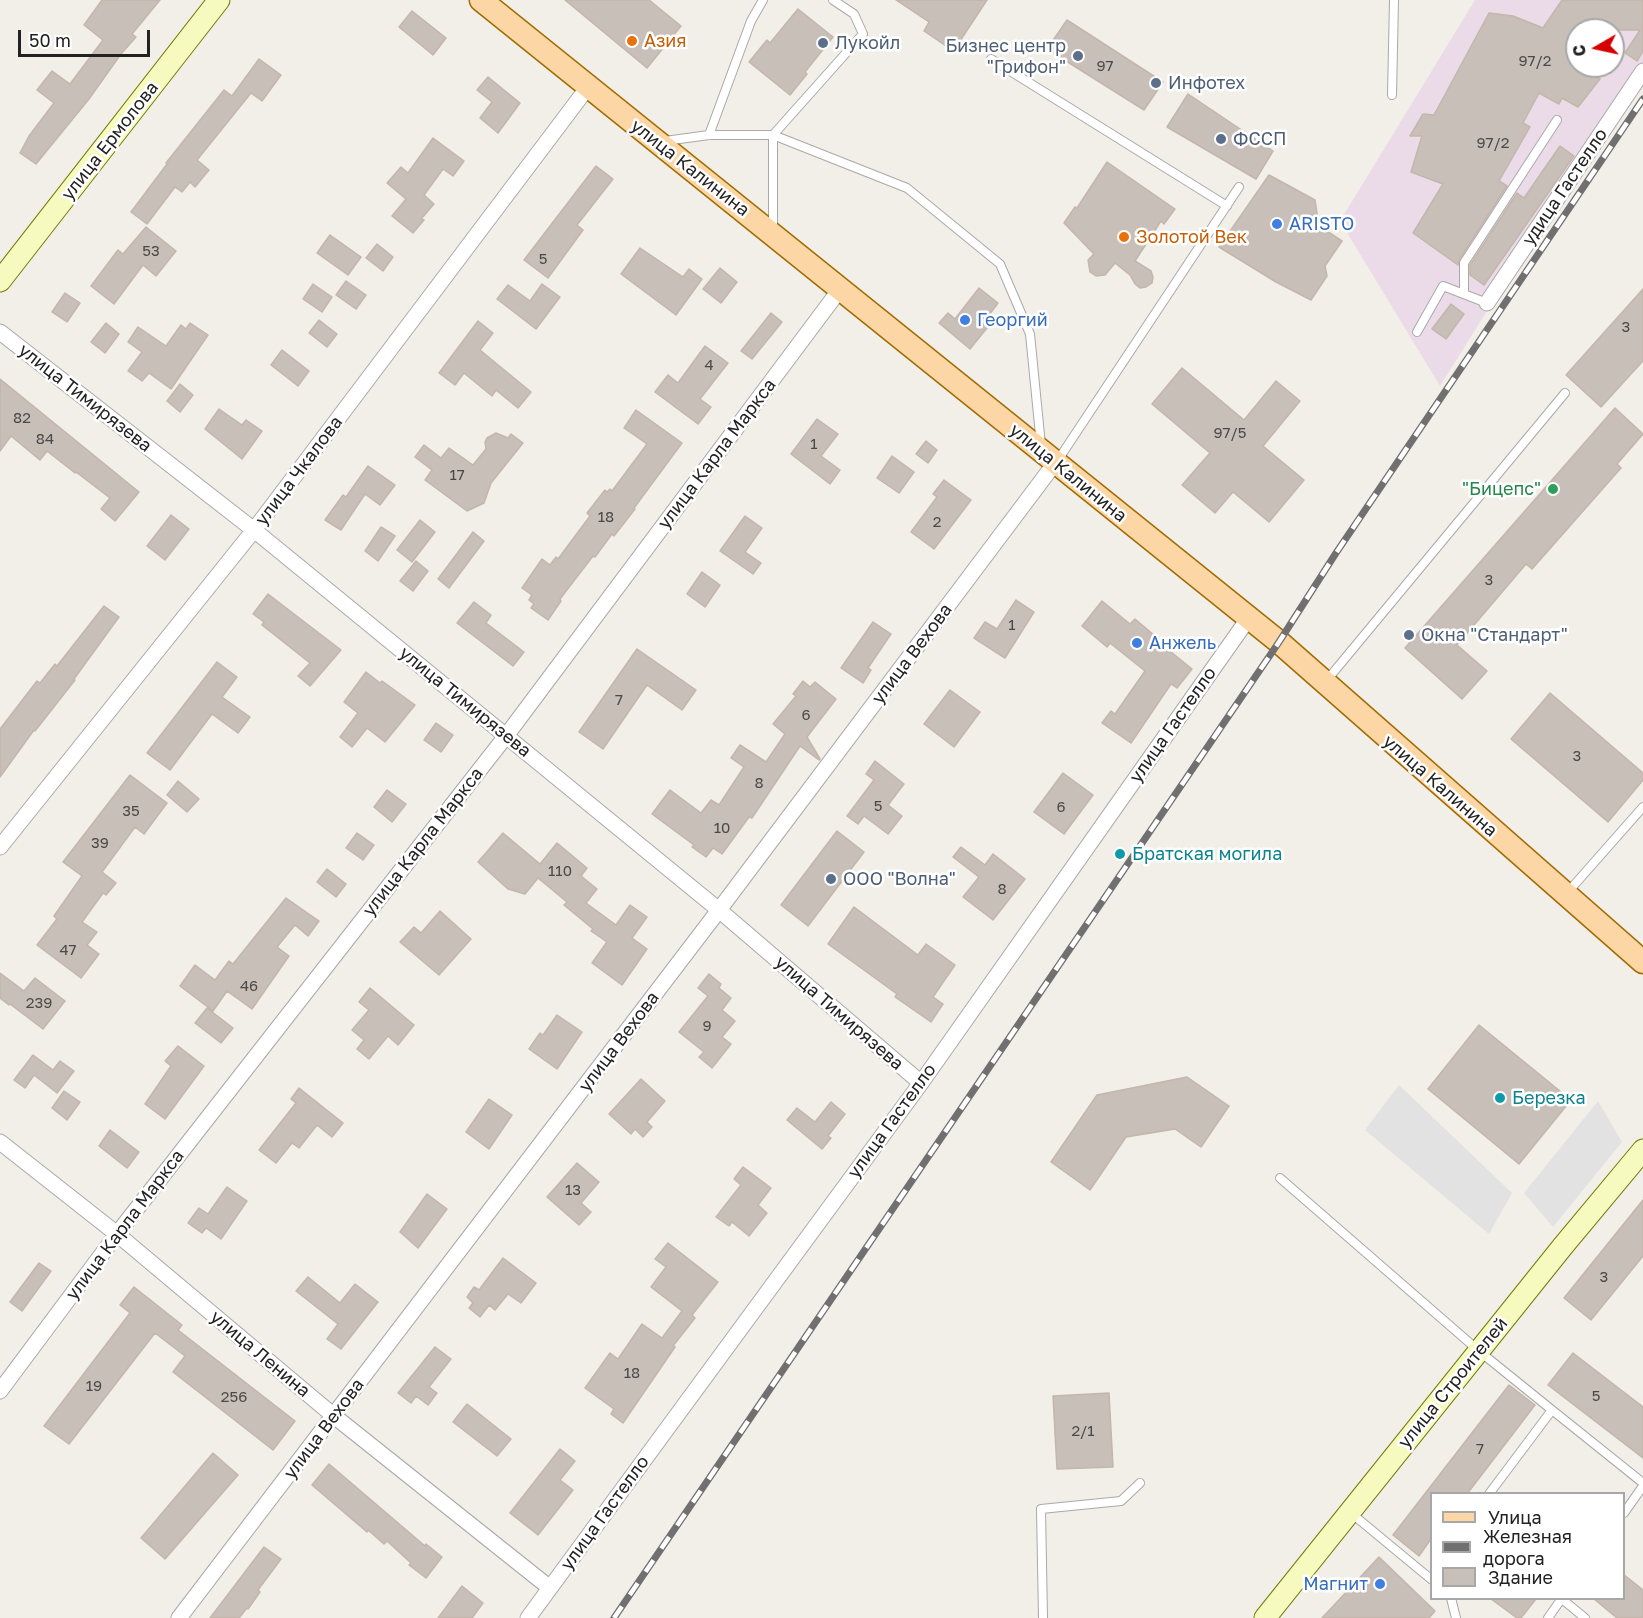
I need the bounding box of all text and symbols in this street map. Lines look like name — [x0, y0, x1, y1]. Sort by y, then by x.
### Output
scale bar — [21, 18, 153, 56]
north arrow — [1565, 18, 1625, 78]
text: 50 m — [29, 29, 71, 51]
place label: Азия — [644, 30, 687, 52]
place label: Лукойл — [835, 32, 900, 54]
marker: Азия — [625, 34, 639, 48]
place label: Бизнес центр "Грифон" — [945, 35, 1066, 78]
marker: Лукойл — [816, 36, 830, 50]
text: С — [1568, 43, 1590, 58]
marker: Бизнес центр "Грифон" — [1071, 49, 1085, 63]
house number: 97/2 — [1519, 52, 1551, 70]
house number: 97 — [1096, 57, 1114, 75]
place label: Инфотех — [1168, 72, 1245, 94]
marker: Инфотех — [1149, 76, 1163, 90]
street label: улица Ермолова — [57, 77, 163, 205]
street label: улица Калинина — [626, 115, 754, 221]
street label: удица Гастелло — [1518, 124, 1612, 250]
place label: ФССП — [1233, 128, 1286, 150]
marker: ФССП — [1214, 132, 1228, 146]
house number: 97/2 — [1477, 134, 1509, 152]
place label: ARISTO — [1289, 213, 1354, 235]
marker: ARISTO — [1270, 217, 1284, 231]
place label: Золотой Век — [1136, 226, 1247, 248]
marker: Золотой Век — [1117, 230, 1131, 244]
house number: 53 — [142, 242, 160, 260]
house number: 5 — [539, 250, 547, 268]
place label: Георгий — [977, 309, 1048, 331]
marker: Георгий — [958, 313, 972, 327]
house number: 3 — [1622, 318, 1630, 336]
street label: улица Тимирязева — [14, 339, 156, 457]
house number: 4 — [704, 356, 714, 374]
street label: улица Карла Маркса — [653, 375, 781, 533]
house number: 82 — [13, 409, 31, 427]
street label: улица Чкалова — [251, 412, 347, 530]
street label: улица Калинина — [1005, 419, 1131, 527]
house number: 97/5 — [1214, 424, 1246, 442]
house number: 84 — [36, 430, 54, 448]
house number: 1 — [810, 435, 818, 453]
house number: 17 — [449, 466, 465, 484]
place label: "Бицепс" — [1462, 478, 1541, 500]
marker: "Бицепс" — [1546, 482, 1560, 496]
house number: 18 — [598, 508, 614, 526]
house number: 2 — [933, 513, 941, 531]
house number: 3 — [1485, 571, 1493, 589]
street label: улица Вехова — [867, 600, 957, 708]
house number: 1 — [1008, 616, 1016, 634]
place label: Окна "Стандарт" — [1421, 624, 1568, 646]
marker: Окна "Стандарт" — [1402, 628, 1416, 642]
place label: Анжель — [1149, 632, 1216, 654]
marker: Анжель — [1130, 636, 1144, 650]
street label: улица Тимирязева — [395, 642, 535, 762]
street label: улица Гастелло — [1125, 663, 1221, 787]
house number: 7 — [615, 691, 623, 709]
house number: 6 — [801, 706, 811, 724]
street label: улица Калинина — [1378, 730, 1502, 842]
house number: 3 — [1573, 747, 1581, 765]
street label: улица Карла Маркса — [358, 763, 488, 921]
house number: 8 — [754, 774, 764, 792]
house number: 5 — [874, 797, 882, 815]
house number: 6 — [1056, 798, 1066, 816]
house number: 35 — [122, 802, 140, 820]
house number: 10 — [714, 819, 730, 837]
house number: 39 — [91, 834, 109, 852]
place label: Братская могила — [1132, 843, 1282, 865]
marker: Братская могила — [1113, 847, 1127, 861]
house number: 110 — [548, 862, 572, 880]
place label: ООО "Волна" — [843, 868, 956, 890]
marker: ООО "Волна" — [824, 872, 838, 886]
house number: 8 — [997, 880, 1007, 898]
house number: 47 — [59, 941, 77, 959]
street label: улица Тимирязева — [770, 951, 908, 1075]
house number: 46 — [240, 977, 258, 995]
street label: улица Вехова — [574, 988, 664, 1096]
house number: 239 — [26, 994, 52, 1012]
house number: 9 — [702, 1017, 712, 1035]
street label: улица Гастелло — [843, 1060, 941, 1182]
place label: Березка — [1512, 1087, 1586, 1109]
marker: Березка — [1493, 1091, 1507, 1105]
street label: улица Карла Маркса — [61, 1146, 189, 1304]
house number: 13 — [565, 1181, 581, 1199]
house number: 3 — [1600, 1268, 1608, 1286]
street label: улица Ленина — [206, 1306, 314, 1402]
street label: улица Строителей — [1394, 1313, 1512, 1453]
house number: 18 — [624, 1364, 640, 1382]
street label: улица Вехова — [279, 1375, 369, 1483]
house number: 19 — [86, 1377, 102, 1395]
house number: 5 — [1592, 1387, 1600, 1405]
house number: 256 — [221, 1388, 247, 1406]
house number: 2/1 — [1071, 1422, 1095, 1440]
house number: 7 — [1476, 1440, 1484, 1458]
street label: улица Гастелло — [556, 1452, 654, 1574]
legend — [1430, 1492, 1625, 1600]
text: Улица — [1488, 1506, 1542, 1528]
text: Железная дорога — [1483, 1525, 1572, 1569]
text: Здание — [1488, 1566, 1553, 1588]
place label: Магнит — [1303, 1573, 1368, 1595]
marker: Магнит — [1373, 1577, 1387, 1591]

